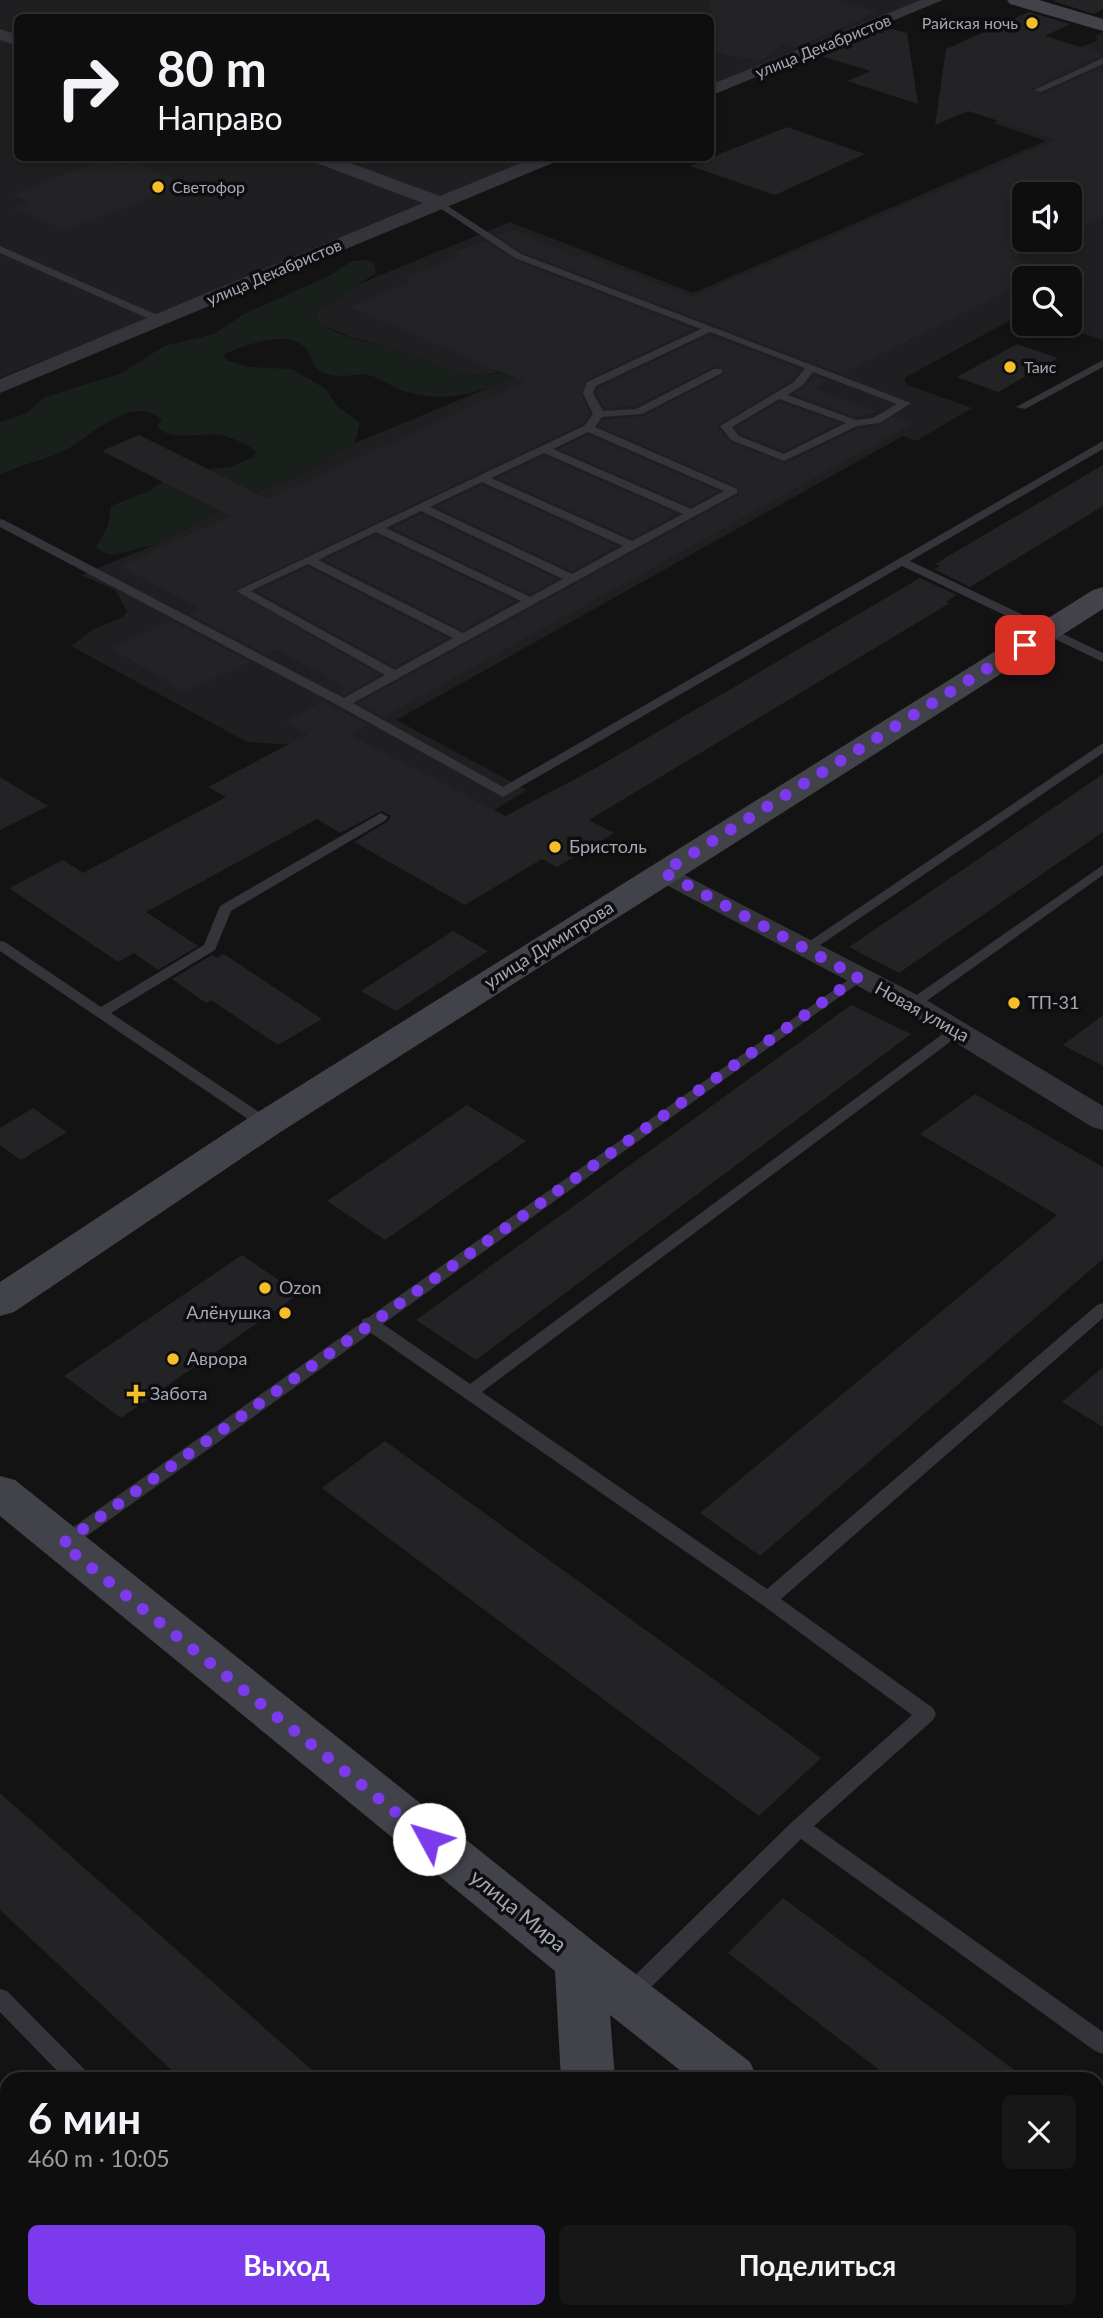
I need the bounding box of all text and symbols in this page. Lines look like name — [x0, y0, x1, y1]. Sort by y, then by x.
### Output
street label: улица Декабристов — [752, 10, 893, 81]
place label: Райская ночь — [922, 13, 1018, 32]
marker: Райская ночь — [1024, 15, 1040, 31]
text: 80 m — [157, 39, 267, 97]
icon: right — [42, 42, 133, 133]
text: Направо — [157, 98, 283, 137]
place label: Светофор — [172, 177, 245, 196]
marker: Светофор — [150, 179, 166, 195]
map controls — [1012, 182, 1082, 336]
button: sound — [1012, 182, 1082, 252]
street label: улица Декабристов — [204, 235, 344, 309]
button: search — [1012, 266, 1082, 336]
place label: Таис — [1024, 357, 1057, 376]
marker: Таис — [1002, 359, 1018, 375]
pin — [995, 615, 1055, 675]
icon: arrive — [1006, 626, 1044, 664]
place label: Бристоль — [569, 835, 647, 857]
marker: Бристоль — [547, 839, 563, 855]
street label: улица Димитрова — [480, 895, 617, 993]
street label: Новая улица — [872, 976, 973, 1046]
place label: ТП-31 — [1028, 991, 1079, 1013]
marker: ТП-31 — [1006, 995, 1022, 1011]
place label: Ozon — [279, 1276, 321, 1298]
marker: Ozon — [257, 1280, 273, 1296]
place label: Алёнушка — [186, 1301, 271, 1323]
marker: Алёнушка — [277, 1305, 293, 1321]
place label: Аврора — [187, 1347, 247, 1369]
marker: Аврора — [165, 1351, 181, 1367]
place label: Забота — [150, 1382, 207, 1404]
marker: Забота — [128, 1386, 144, 1402]
position arrow — [392, 1802, 466, 1876]
street label: улица Мира — [466, 1864, 572, 1956]
text: 6 мин — [28, 2093, 141, 2143]
button: close — [1002, 2095, 1076, 2169]
text: 460 m · 10:05 — [28, 2144, 170, 2172]
button: Выход — [28, 2225, 545, 2305]
button: Поделиться — [559, 2225, 1076, 2305]

